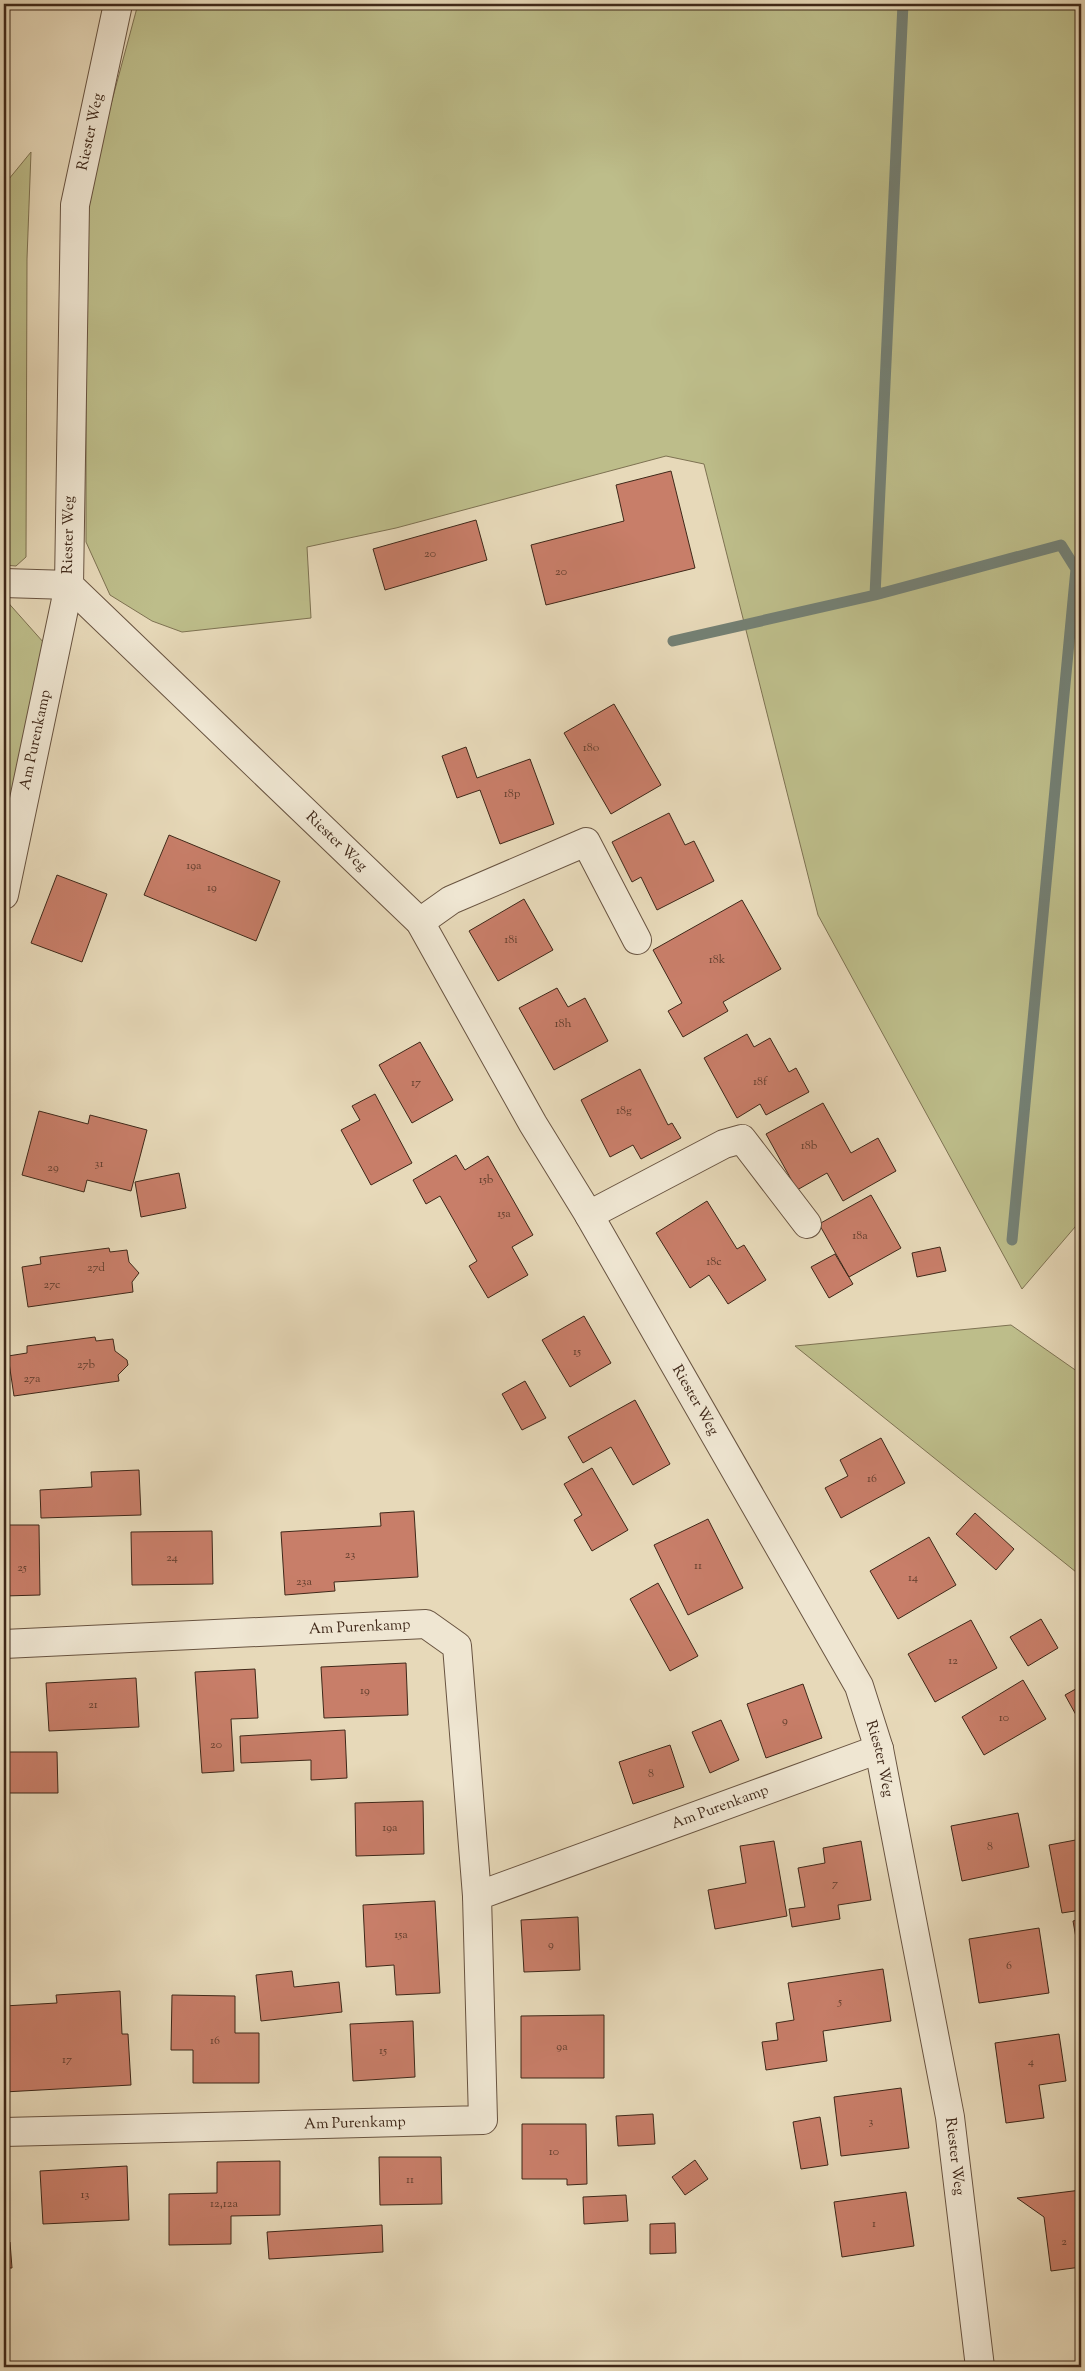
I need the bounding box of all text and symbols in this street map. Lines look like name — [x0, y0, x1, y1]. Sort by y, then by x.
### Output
street label: Riester Weg — [73, 92, 109, 172]
street label: Riester Weg — [58, 496, 80, 574]
house number: 20 — [424, 545, 436, 563]
house number: 20 — [555, 563, 567, 581]
street label: Am Purenkamp — [15, 688, 57, 792]
house number: 18o — [583, 739, 600, 757]
house number: 18p — [504, 785, 521, 803]
street label: Riester Weg — [301, 807, 372, 876]
house number: 19a — [186, 857, 202, 875]
house number: 19 — [207, 879, 217, 897]
house number: 18i — [504, 931, 518, 949]
house number: 18k — [709, 951, 726, 969]
house number: 18h — [554, 1015, 572, 1033]
house number: 18f — [753, 1073, 768, 1091]
house number: 17 — [411, 1074, 421, 1092]
house number: 18g — [616, 1102, 632, 1120]
house number: 18b — [801, 1137, 818, 1155]
house number: 31 — [95, 1155, 103, 1173]
house number: 29 — [47, 1159, 59, 1177]
house number: 15b — [479, 1171, 494, 1189]
house number: 15a — [497, 1205, 511, 1223]
house number: 18a — [852, 1227, 868, 1245]
house number: 18c — [706, 1253, 722, 1271]
house number: 27d — [87, 1259, 105, 1277]
house number: 27c — [44, 1276, 61, 1294]
house number: 15 — [573, 1343, 581, 1361]
house number: 27b — [77, 1356, 95, 1374]
street label: Riester Weg — [667, 1361, 724, 1439]
house number: 27a — [23, 1370, 41, 1388]
house number: 16 — [867, 1470, 877, 1488]
house number: 23 — [345, 1546, 355, 1564]
house number: 24 — [166, 1549, 178, 1567]
house number: 11 — [694, 1557, 702, 1575]
house number: 25 — [17, 1559, 27, 1577]
house number: 14 — [908, 1569, 918, 1587]
house number: 23a — [296, 1573, 312, 1591]
street label: Am Purenkamp — [308, 1614, 411, 1640]
house number: 12 — [948, 1652, 958, 1670]
house number: 19 — [360, 1682, 370, 1700]
house number: 21 — [88, 1696, 98, 1714]
house number: 10 — [999, 1709, 1009, 1727]
house number: 9 — [782, 1712, 788, 1730]
street label: Riester Weg — [860, 1718, 899, 1799]
house number: 20 — [210, 1736, 222, 1754]
house number: 8 — [648, 1765, 654, 1783]
street label: Am Purenkamp — [669, 1780, 771, 1834]
house number: 19a — [382, 1819, 398, 1837]
house number: 8 — [987, 1838, 993, 1856]
house number: 7 — [832, 1875, 838, 1893]
house number: 15a — [394, 1926, 408, 1944]
house number: 9 — [548, 1936, 554, 1954]
house number: 6 — [1006, 1957, 1012, 1975]
house number: 5 — [837, 1993, 842, 2011]
house number: 16 — [210, 2032, 220, 2050]
house number: 9a — [556, 2038, 568, 2056]
house number: 15 — [379, 2042, 387, 2060]
house number: 17 — [62, 2051, 72, 2069]
house number: 4 — [1028, 2053, 1034, 2071]
street label: Am Purenkamp — [304, 2111, 406, 2135]
house number: 3 — [869, 2113, 874, 2131]
street label: Riester Weg — [940, 2116, 970, 2197]
house number: 10 — [549, 2143, 559, 2161]
house number: 11 — [406, 2171, 414, 2189]
house number: 13 — [81, 2186, 90, 2204]
house number: 12,12a — [210, 2195, 238, 2213]
house number: 1 — [872, 2215, 876, 2233]
house number: 2 — [1061, 2233, 1067, 2251]

